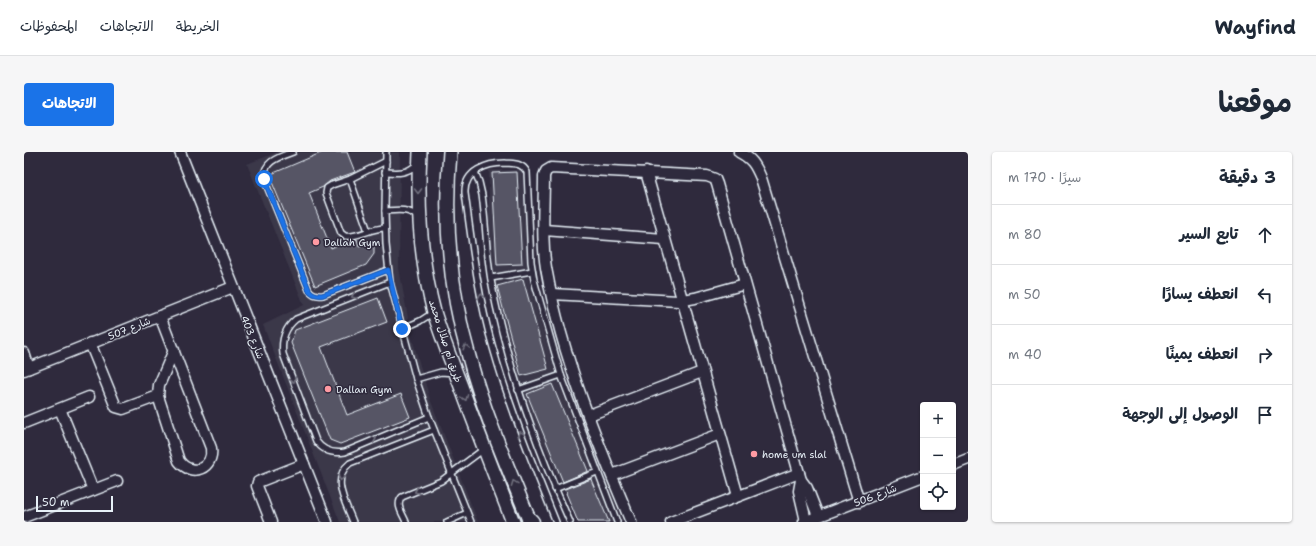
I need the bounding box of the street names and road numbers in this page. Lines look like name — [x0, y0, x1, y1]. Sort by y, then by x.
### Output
street label: طريق ام صلال محمد — [425, 298, 465, 385]
street label: شارع 507 — [106, 314, 153, 344]
street label: شارع 403 — [237, 314, 267, 361]
street label: شارع 506 — [852, 481, 899, 511]

